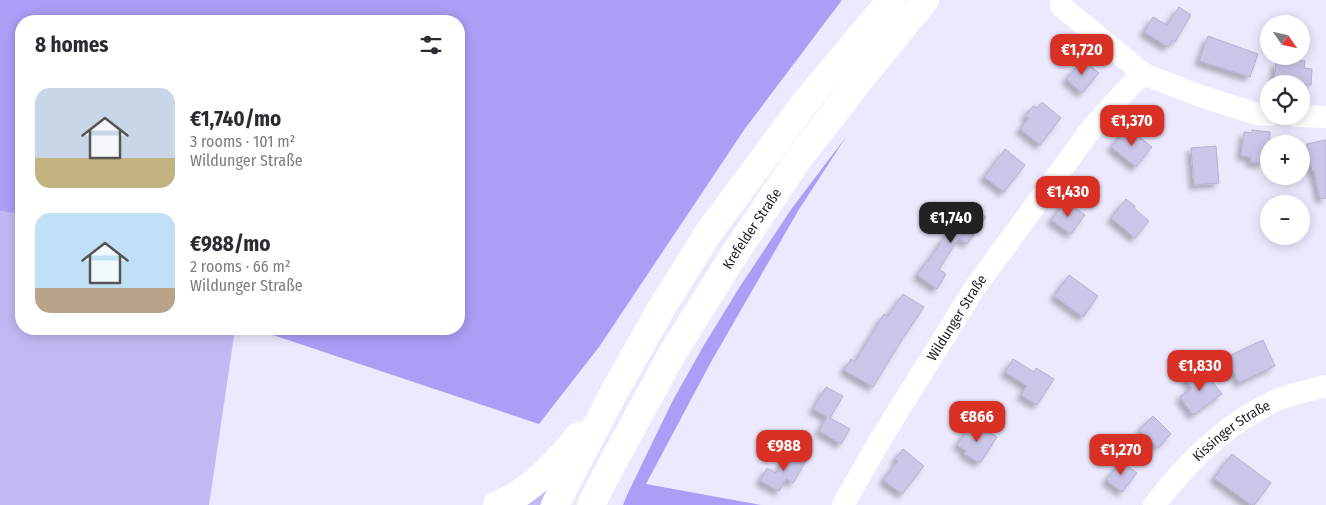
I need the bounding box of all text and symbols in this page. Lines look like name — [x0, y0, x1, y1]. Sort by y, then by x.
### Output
north arrow — [1260, 15, 1310, 65]
map controls — [1260, 15, 1310, 245]
icon: filters — [417, 31, 445, 59]
text: 8 homes — [35, 32, 109, 58]
pin: €1,720 — [1041, 34, 1123, 76]
text: €1,720 — [1061, 40, 1103, 59]
button: locate — [1260, 75, 1310, 125]
pin: €1,370 — [1091, 104, 1173, 147]
text: €1,740/mo — [190, 106, 281, 132]
icon: home — [75, 108, 135, 168]
text: €1,370 — [1111, 111, 1153, 130]
text: 3 rooms · 101 m² — [190, 132, 295, 151]
button: + — [1260, 135, 1310, 185]
text: Wildunger Straße — [190, 151, 303, 170]
pin: €1,430 — [1027, 176, 1109, 218]
text: €1,430 — [1047, 182, 1089, 201]
street label: Krefelder Straße — [719, 185, 785, 272]
button: − — [1260, 195, 1310, 245]
pin: €1,740 — [910, 202, 992, 244]
text: €1,740 — [930, 208, 972, 227]
text: €988/mo — [190, 231, 270, 257]
icon: home — [75, 233, 135, 293]
text: 2 rooms · 66 m² — [190, 257, 290, 276]
street label: Wildunger Straße — [923, 271, 990, 364]
text: Wildunger Straße — [190, 276, 303, 295]
pin: €1,830 — [1159, 350, 1241, 392]
text: €1,830 — [1178, 356, 1222, 375]
street label: Kissinger Straße — [1189, 397, 1273, 465]
pin: €866 — [947, 400, 1007, 443]
text: €866 — [960, 407, 994, 426]
pin: €988 — [754, 430, 814, 472]
pin: €1,270 — [1080, 434, 1162, 476]
text: €988 — [767, 436, 801, 455]
text: €1,270 — [1100, 440, 1142, 459]

